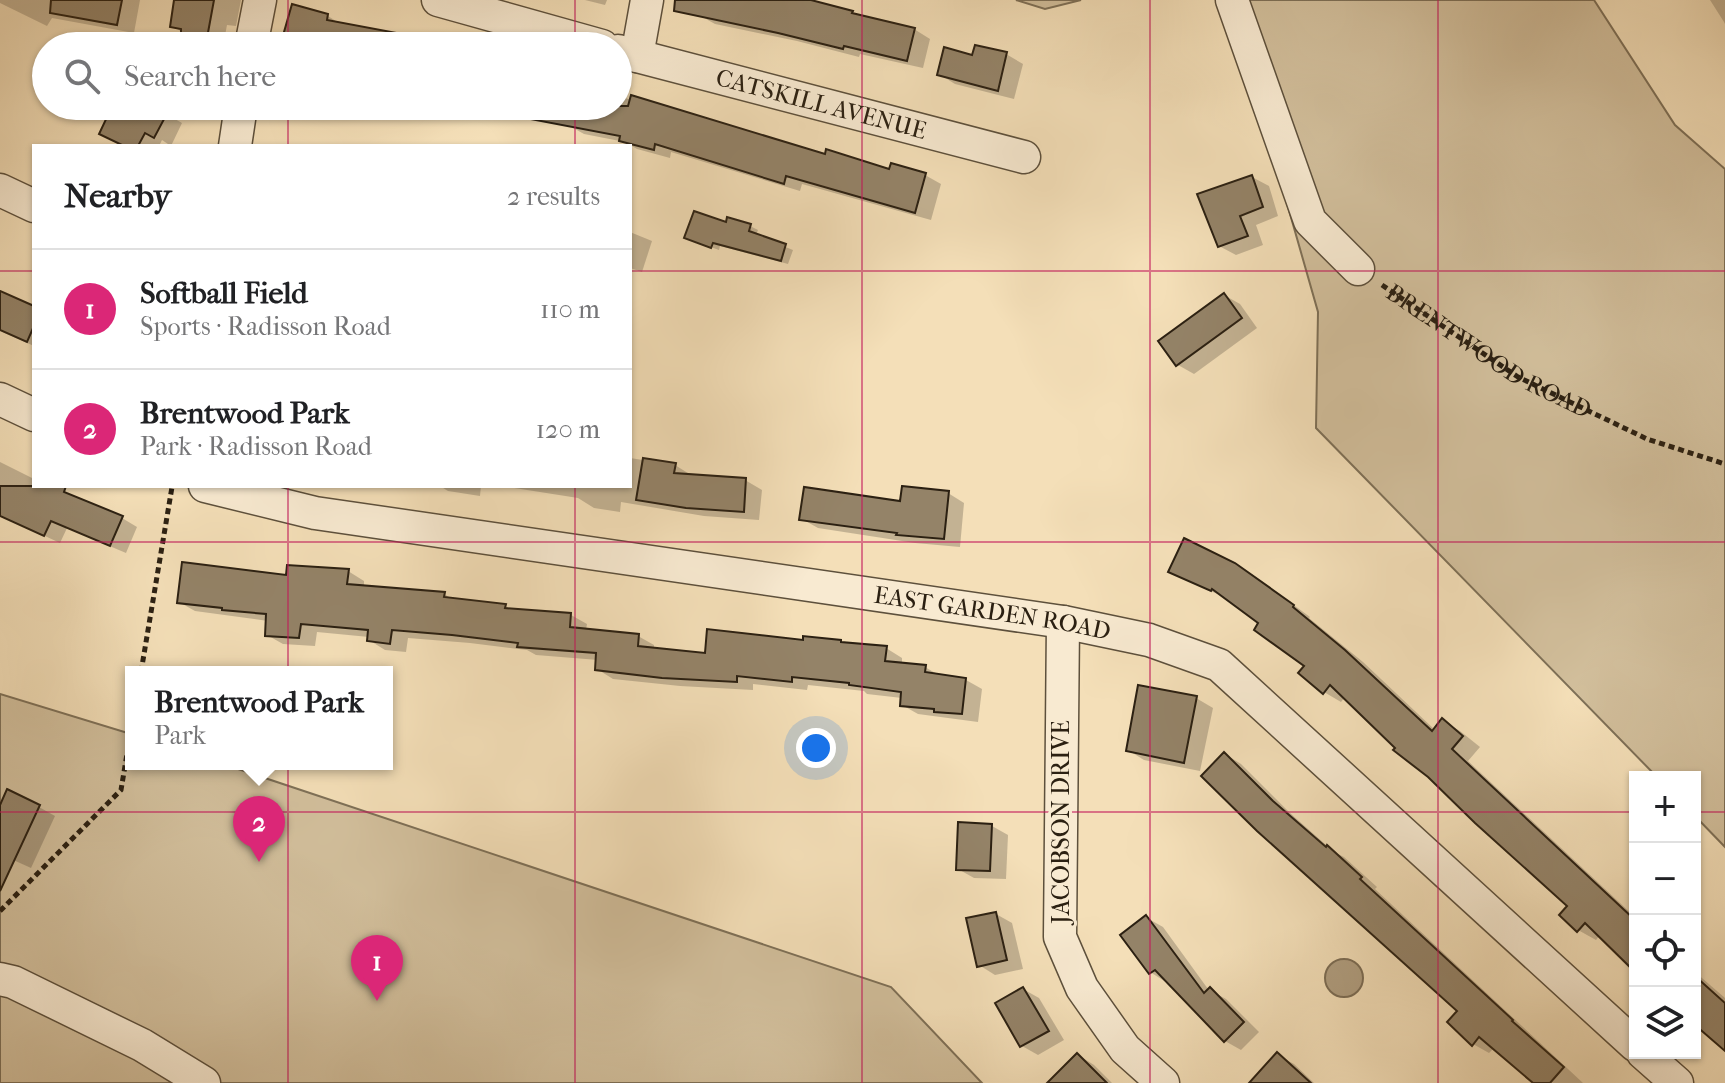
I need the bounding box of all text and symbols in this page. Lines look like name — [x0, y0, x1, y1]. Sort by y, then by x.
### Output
search box — [32, 32, 632, 120]
icon: search — [60, 54, 104, 98]
text: Search here — [124, 59, 276, 94]
street label: CATSKILL AVENUE — [713, 63, 929, 145]
text: Nearby — [64, 176, 171, 216]
text: 2 results — [507, 181, 600, 212]
text: Softball Field — [140, 276, 308, 311]
street label: BRENTWOOD ROAD — [1381, 278, 1596, 424]
text: 1 — [85, 294, 95, 325]
text: 110 m — [540, 294, 600, 325]
text: Sports · Radisson Road — [140, 311, 391, 342]
text: Brentwood Park — [140, 396, 349, 431]
text: 2 — [83, 414, 97, 445]
text: 120 m — [536, 414, 600, 445]
text: Park · Radisson Road — [140, 431, 372, 462]
street label: EAST GARDEN ROAD — [872, 581, 1113, 646]
popup — [125, 666, 393, 770]
text: Brentwood Park — [154, 685, 364, 720]
text: Park — [154, 720, 206, 751]
street label: JACOBSON DRIVE — [1047, 720, 1075, 926]
your location — [796, 728, 836, 768]
map controls — [1629, 771, 1701, 1059]
button: + — [1629, 771, 1701, 843]
pin: 2 — [233, 796, 285, 862]
button: − — [1629, 843, 1701, 915]
button: locate — [1629, 915, 1701, 987]
pin: 1 — [351, 935, 403, 1001]
button: layers — [1629, 987, 1701, 1059]

